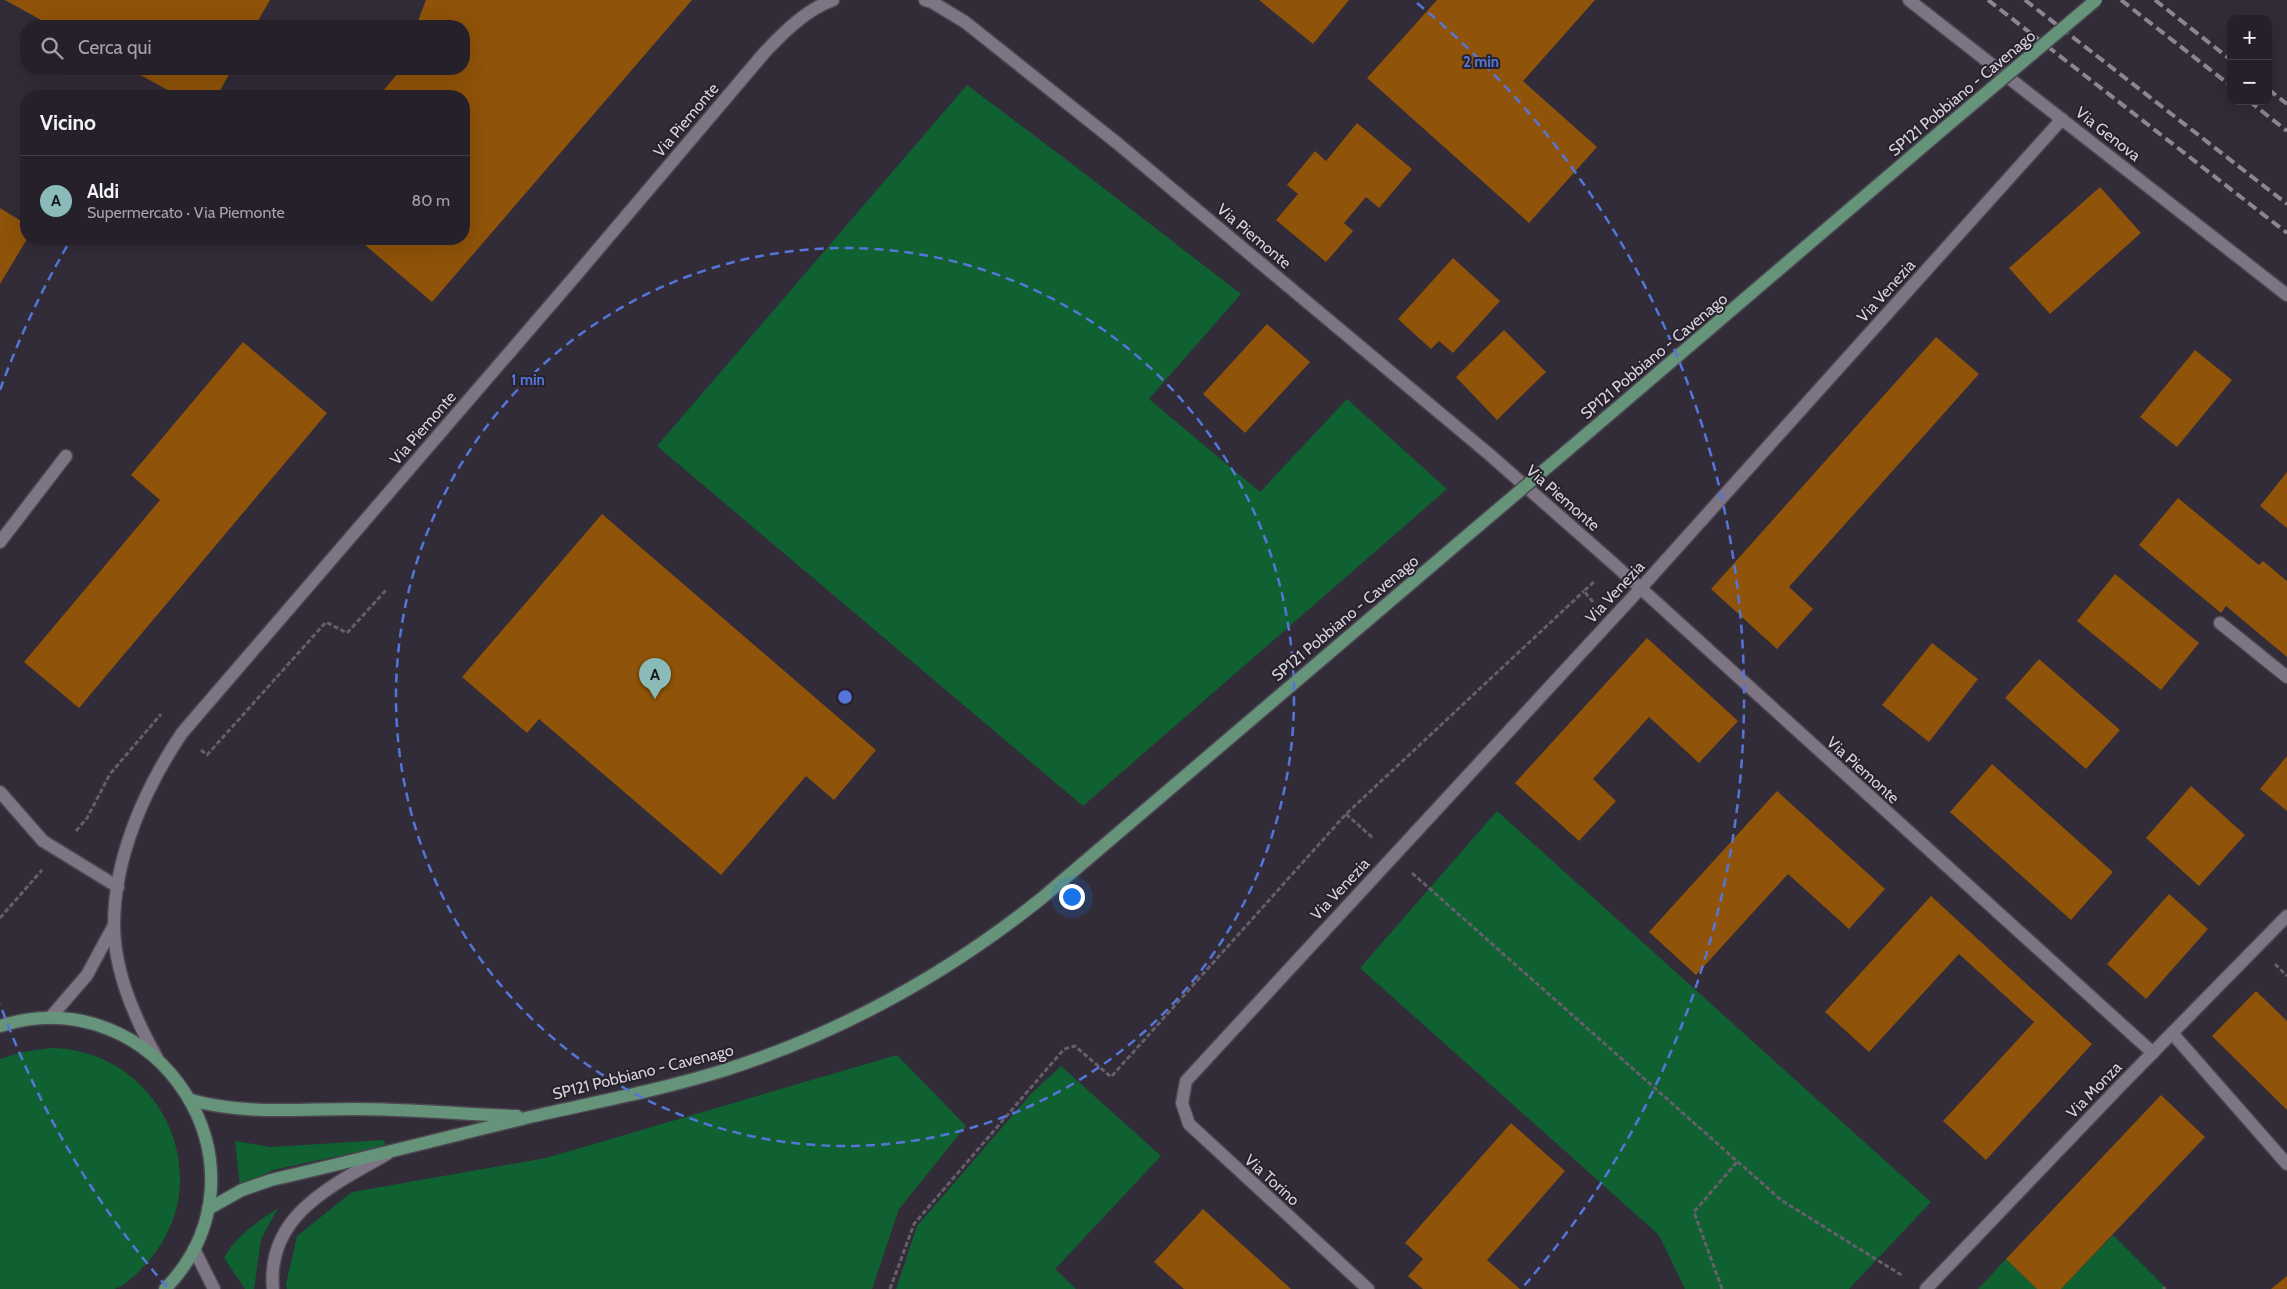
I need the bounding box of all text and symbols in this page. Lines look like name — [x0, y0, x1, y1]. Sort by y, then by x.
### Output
map controls — [2227, 15, 2272, 105]
button: + — [2227, 15, 2272, 60]
search box — [20, 20, 470, 75]
street label: SP121 Pobbiano - Cavenago — [1885, 26, 2039, 160]
icon: search — [38, 34, 66, 62]
text: Cerca qui — [78, 36, 152, 59]
text: 2 min — [1463, 53, 1499, 71]
button: − — [2227, 60, 2272, 105]
street label: Via Piemonte — [649, 79, 723, 161]
street label: Via Genova — [2072, 103, 2144, 165]
text: Vicino — [40, 110, 96, 135]
text: Aldi — [87, 180, 119, 203]
text: A — [51, 191, 61, 210]
text: 80 m — [412, 191, 450, 210]
street label: Via Piemonte — [1213, 199, 1295, 273]
text: Supermercato · Via Piemonte — [87, 203, 285, 222]
street label: Via Venezia — [1853, 255, 1919, 326]
street label: SP121 Pobbiano - Cavenago — [1577, 289, 1731, 423]
text: 1 min — [511, 371, 545, 389]
street label: Via Piemonte — [386, 387, 460, 469]
street label: Via Piemonte — [1522, 461, 1604, 535]
street label: SP121 Pobbiano - Cavenago — [1268, 551, 1422, 685]
street label: Via Venezia — [1581, 557, 1649, 627]
pin: A — [639, 658, 671, 699]
centre of rings — [836, 688, 854, 706]
street label: Via Piemonte — [1823, 733, 1903, 807]
street label: Via Venezia — [1306, 854, 1374, 924]
your location — [1059, 884, 1085, 910]
street label: SP121 Pobbiano - Cavenago — [551, 1040, 736, 1104]
street label: Via Monza — [2063, 1058, 2126, 1122]
street label: Via Torino — [1241, 1150, 1304, 1210]

